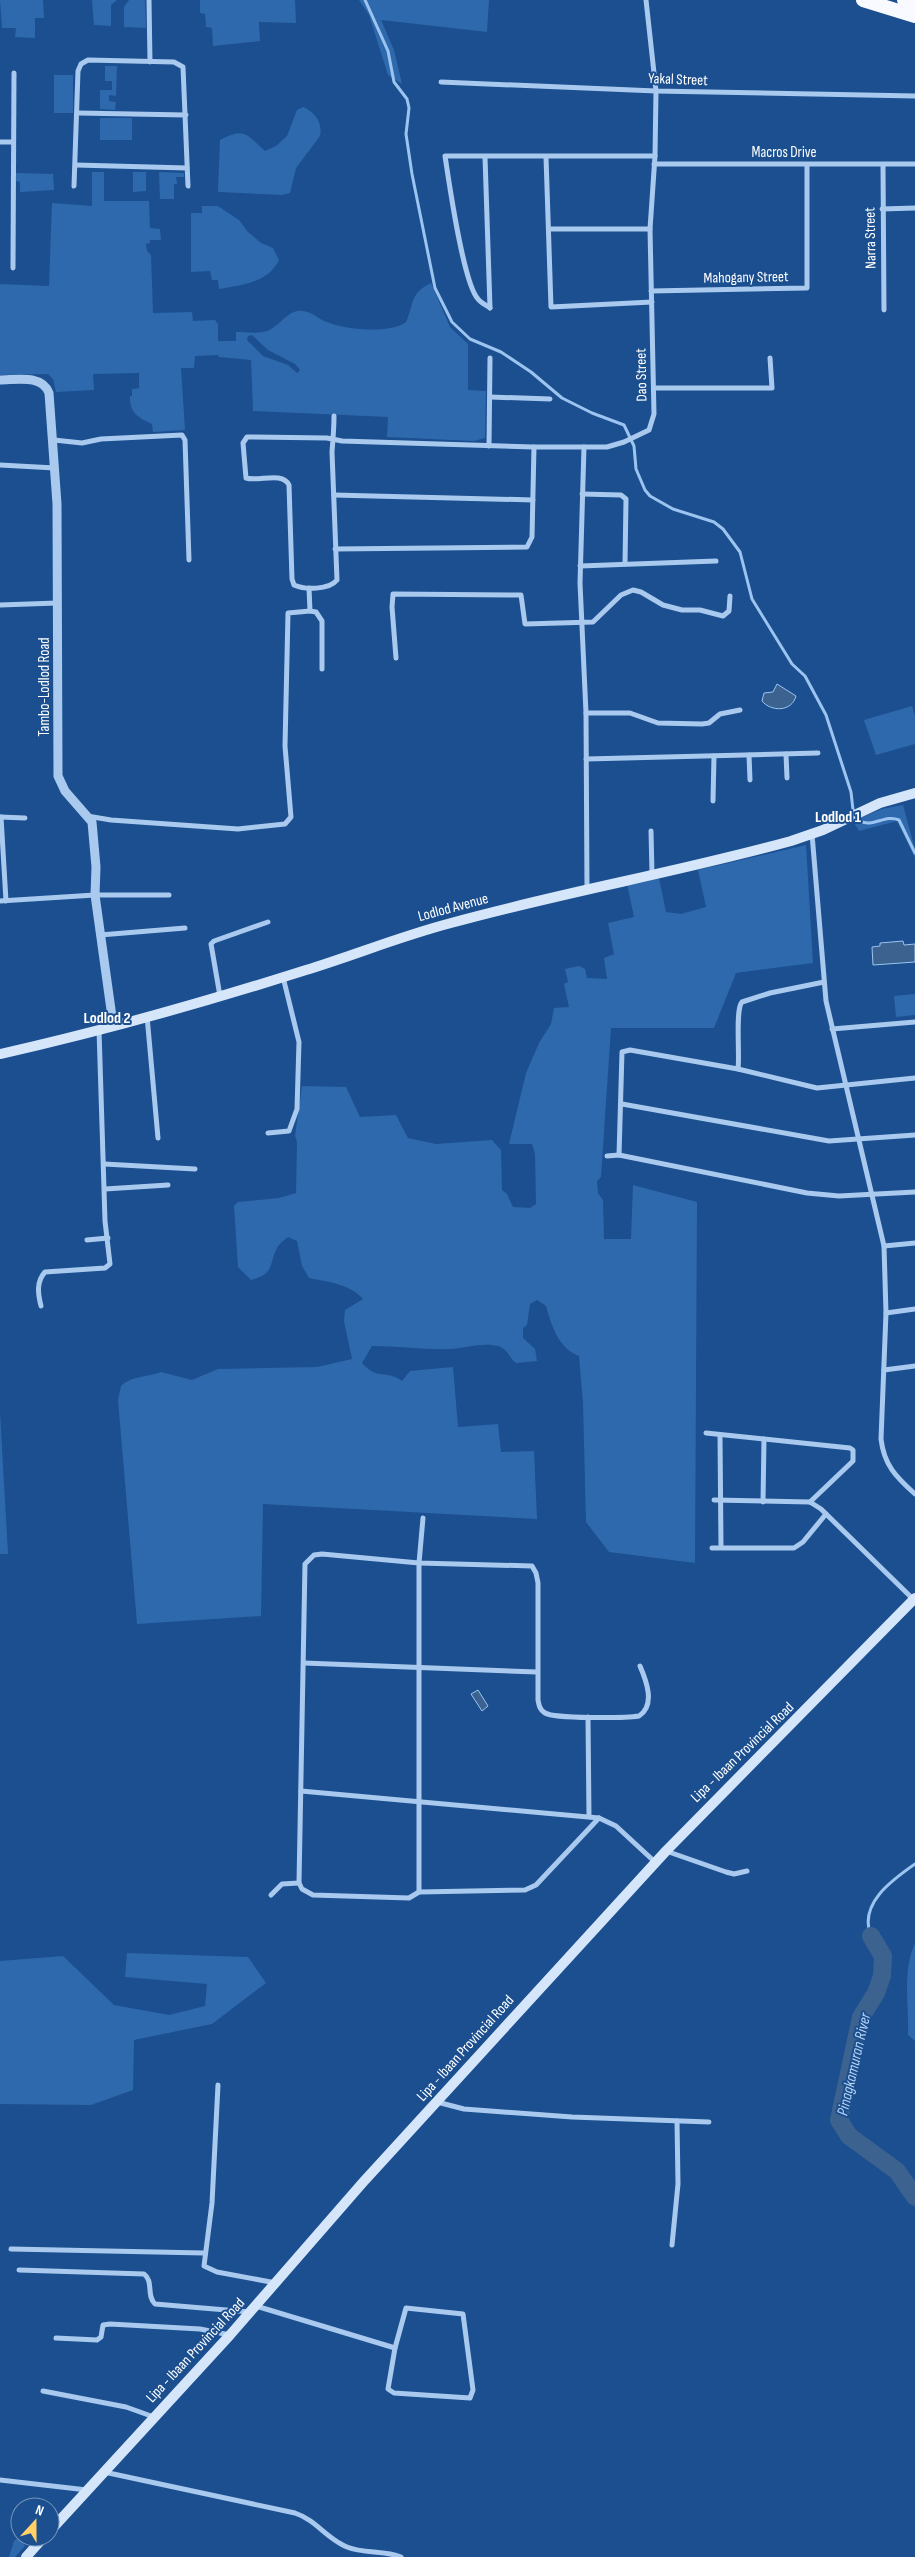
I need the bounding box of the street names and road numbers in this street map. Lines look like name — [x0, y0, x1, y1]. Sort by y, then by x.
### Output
street label: Yakal Street — [648, 69, 709, 90]
street label: Macros Drive — [752, 143, 816, 162]
street label: Narra Street — [860, 207, 881, 269]
street label: Mahogany Street — [703, 267, 789, 288]
street label: Dao Street — [632, 348, 651, 402]
street label: Tambo-Lodlod Road — [35, 638, 54, 737]
street label: Lodlod Avenue — [416, 889, 490, 926]
street label: Lipa - Ibaan Provincial Road — [687, 1698, 798, 1807]
street label: Lipa - Ibaan Provincial Road — [413, 1991, 518, 2105]
street label: Lipa - Ibaan Provincial Road — [142, 2294, 249, 2407]

